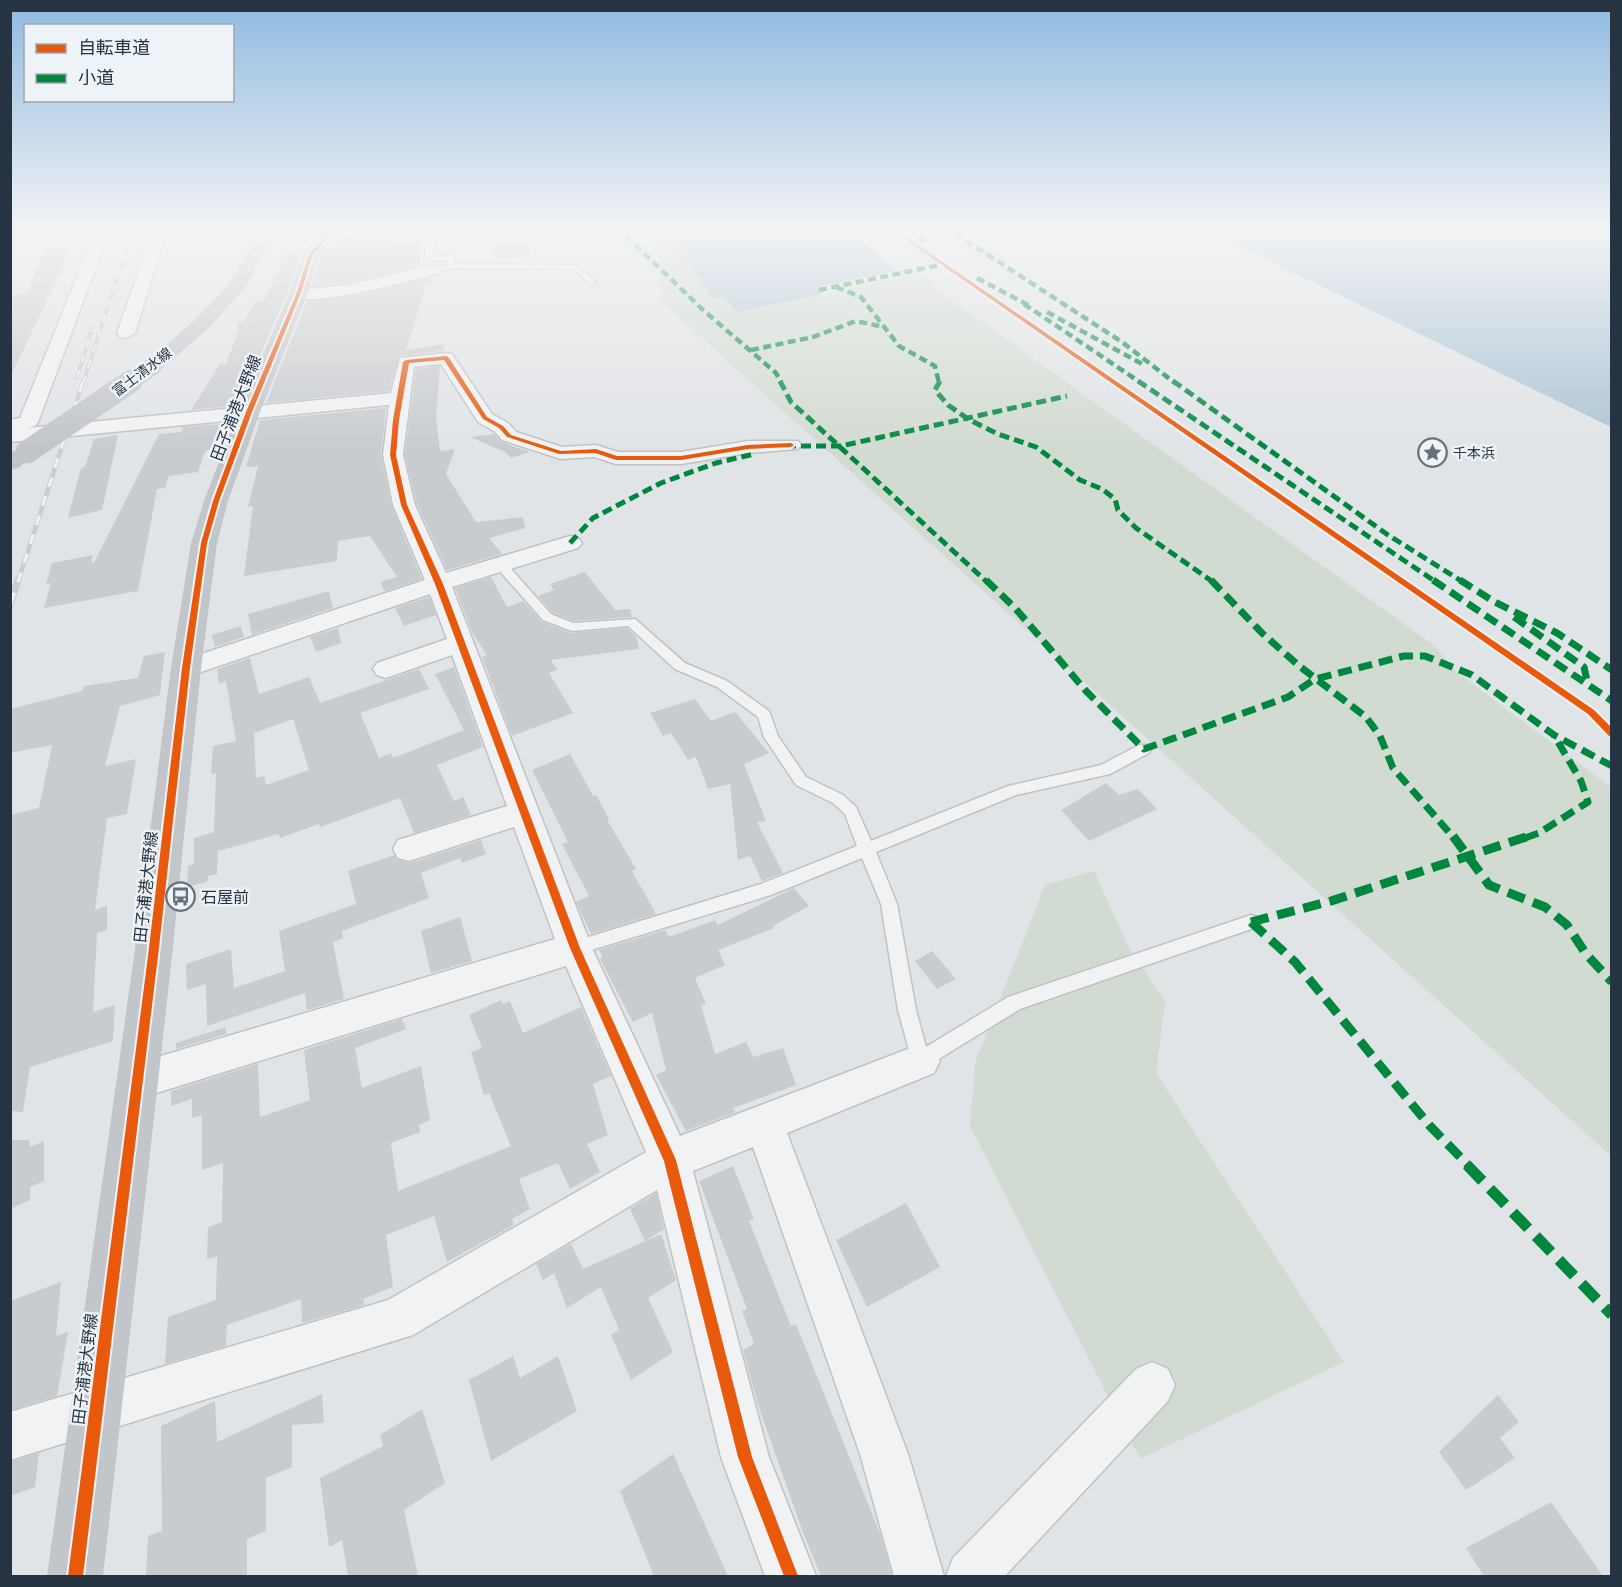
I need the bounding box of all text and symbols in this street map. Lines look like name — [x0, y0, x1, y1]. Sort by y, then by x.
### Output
legend — [24, 24, 234, 102]
text: 自転車道 — [78, 38, 150, 58]
text: 小道 — [78, 68, 114, 88]
street label: 富士清水線 — [109, 345, 175, 399]
street label: 田子浦港大野線 — [208, 353, 264, 463]
place icon: 千本浜 — [1416, 437, 1448, 469]
place label: 千本浜 — [1453, 445, 1495, 461]
street label: 田子浦港大野線 — [132, 830, 160, 944]
bus stop icon: 石屋前 — [164, 881, 196, 913]
place label: 石屋前 — [201, 889, 249, 906]
street label: 田子浦港大野線 — [70, 1312, 100, 1426]

